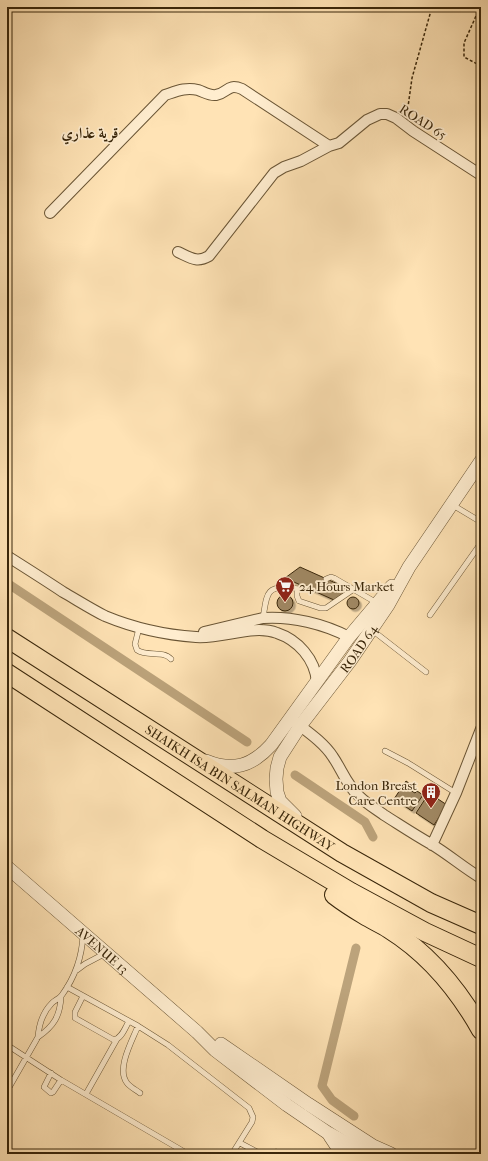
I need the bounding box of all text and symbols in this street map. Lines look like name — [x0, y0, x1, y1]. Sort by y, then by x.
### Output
street label: ROAD 65 — [397, 101, 450, 143]
district label: قرية عذاري — [62, 124, 118, 145]
supermarket icon: 24 Hours Market — [274, 575, 296, 603]
place label: 24 Hours Market — [299, 579, 394, 594]
street label: ROAD 64 — [336, 621, 380, 676]
street label: SHAIKH ISA BIN SALMAN HIGHWAY — [143, 721, 338, 854]
place label: London Breast Care Centre — [335, 778, 418, 808]
building icon: London Breast Care Centre — [420, 781, 442, 809]
street label: AVENUE 13 — [72, 922, 132, 977]

